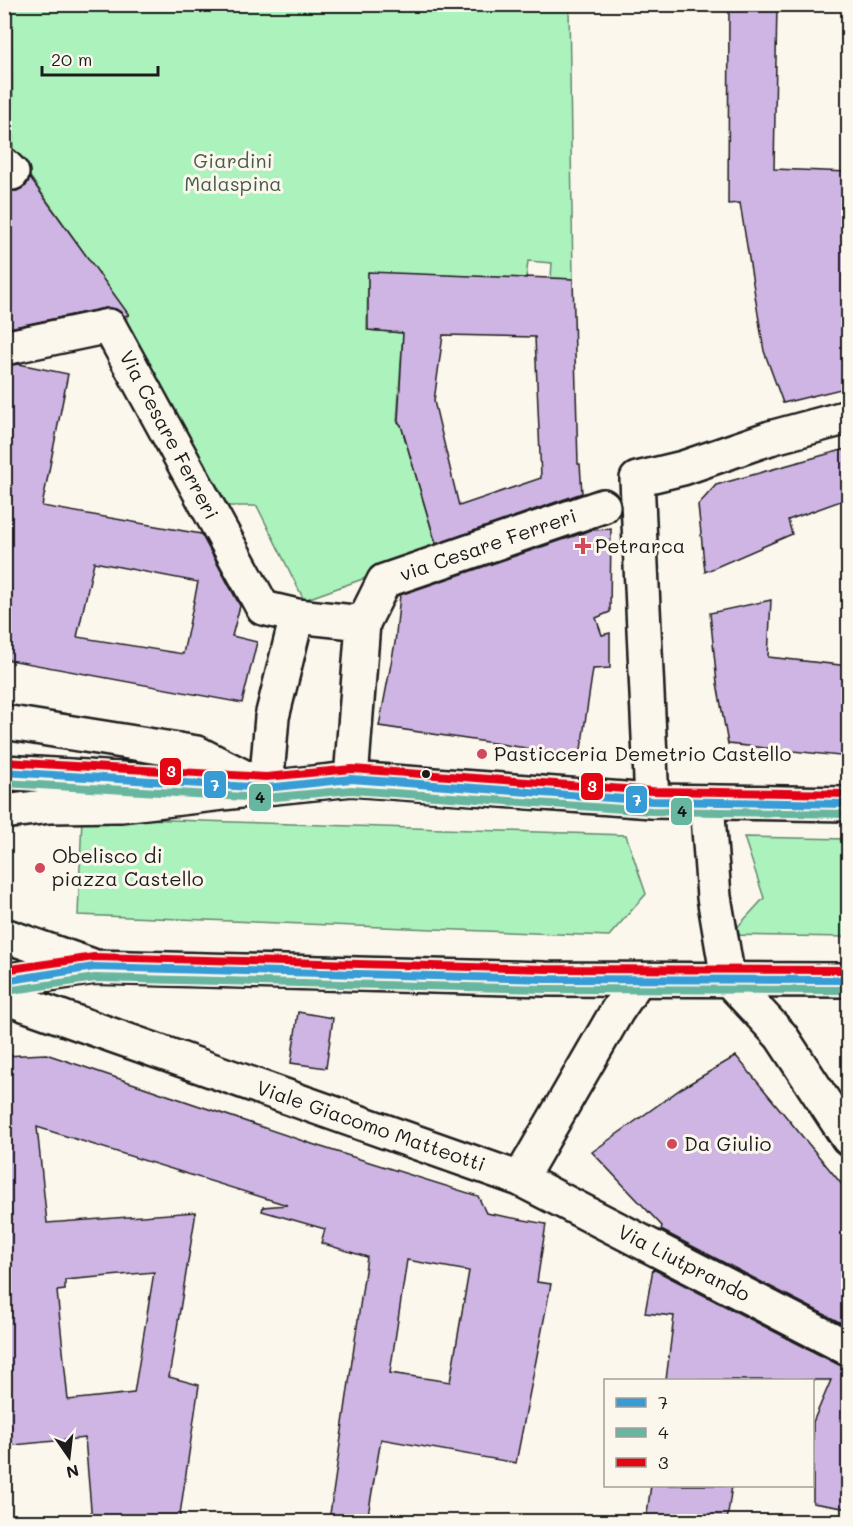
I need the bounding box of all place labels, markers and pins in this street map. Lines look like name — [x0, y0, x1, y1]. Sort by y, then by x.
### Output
place label: Petrarca — [595, 532, 685, 558]
marker: Petrarca — [576, 539, 590, 553]
place label: Pasticceria Demetrio Castello — [494, 740, 792, 766]
marker: Pasticceria Demetrio Castello — [475, 747, 489, 761]
unlabelled marker — [420, 768, 432, 780]
place label: Obelisco di piazza Castello — [52, 842, 204, 891]
marker: Obelisco di piazza Castello — [33, 861, 47, 875]
place label: Da Giulio — [684, 1130, 772, 1156]
marker: Da Giulio — [665, 1137, 679, 1151]

